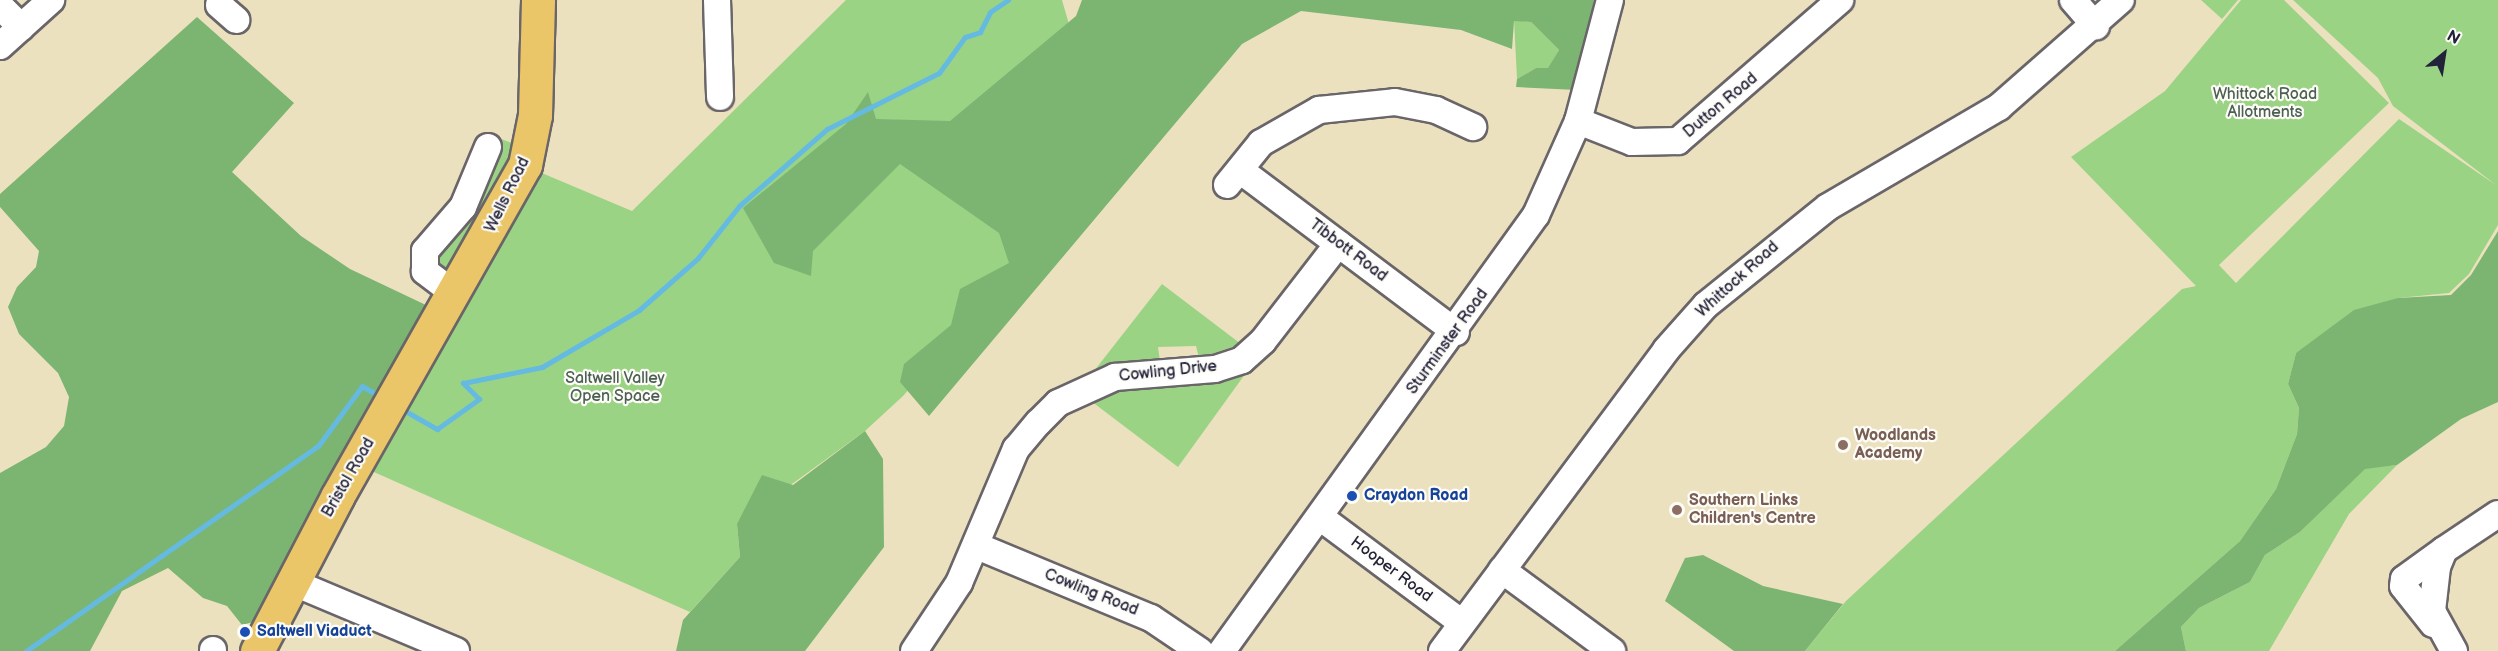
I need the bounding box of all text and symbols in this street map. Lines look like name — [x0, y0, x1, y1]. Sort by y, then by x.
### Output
north arrow — [2414, 24, 2474, 84]
text: N — [2443, 27, 2463, 49]
street label: Dutton Road — [1680, 69, 1762, 143]
park label: Whittock Road Allotments — [2213, 85, 2317, 123]
street label: Wells Road — [482, 154, 534, 236]
street label: Tibbott Road — [1305, 216, 1391, 286]
street label: Whittock Road — [1693, 238, 1783, 322]
street label: Sturminster Road — [1403, 285, 1493, 399]
street label: Cowling Drive — [1118, 357, 1218, 387]
park label: Saltwell Valley Open Space — [565, 369, 665, 407]
place label: Woodlands Academy — [1855, 426, 1936, 464]
street label: Bristol Road — [319, 435, 379, 521]
marker: Woodlands Academy — [1836, 438, 1850, 452]
place label: Craydon Road — [1364, 486, 1468, 506]
marker: Craydon Road — [1345, 489, 1359, 503]
place label: Southern Links Children's Centre — [1689, 491, 1816, 529]
marker: Southern Links Children's Centre — [1670, 503, 1684, 517]
street label: Hooper Road — [1346, 533, 1436, 607]
street label: Cowling Road — [1041, 565, 1141, 621]
place label: Saltwell Viaduct — [257, 622, 372, 642]
marker: Saltwell Viaduct — [238, 625, 252, 639]

